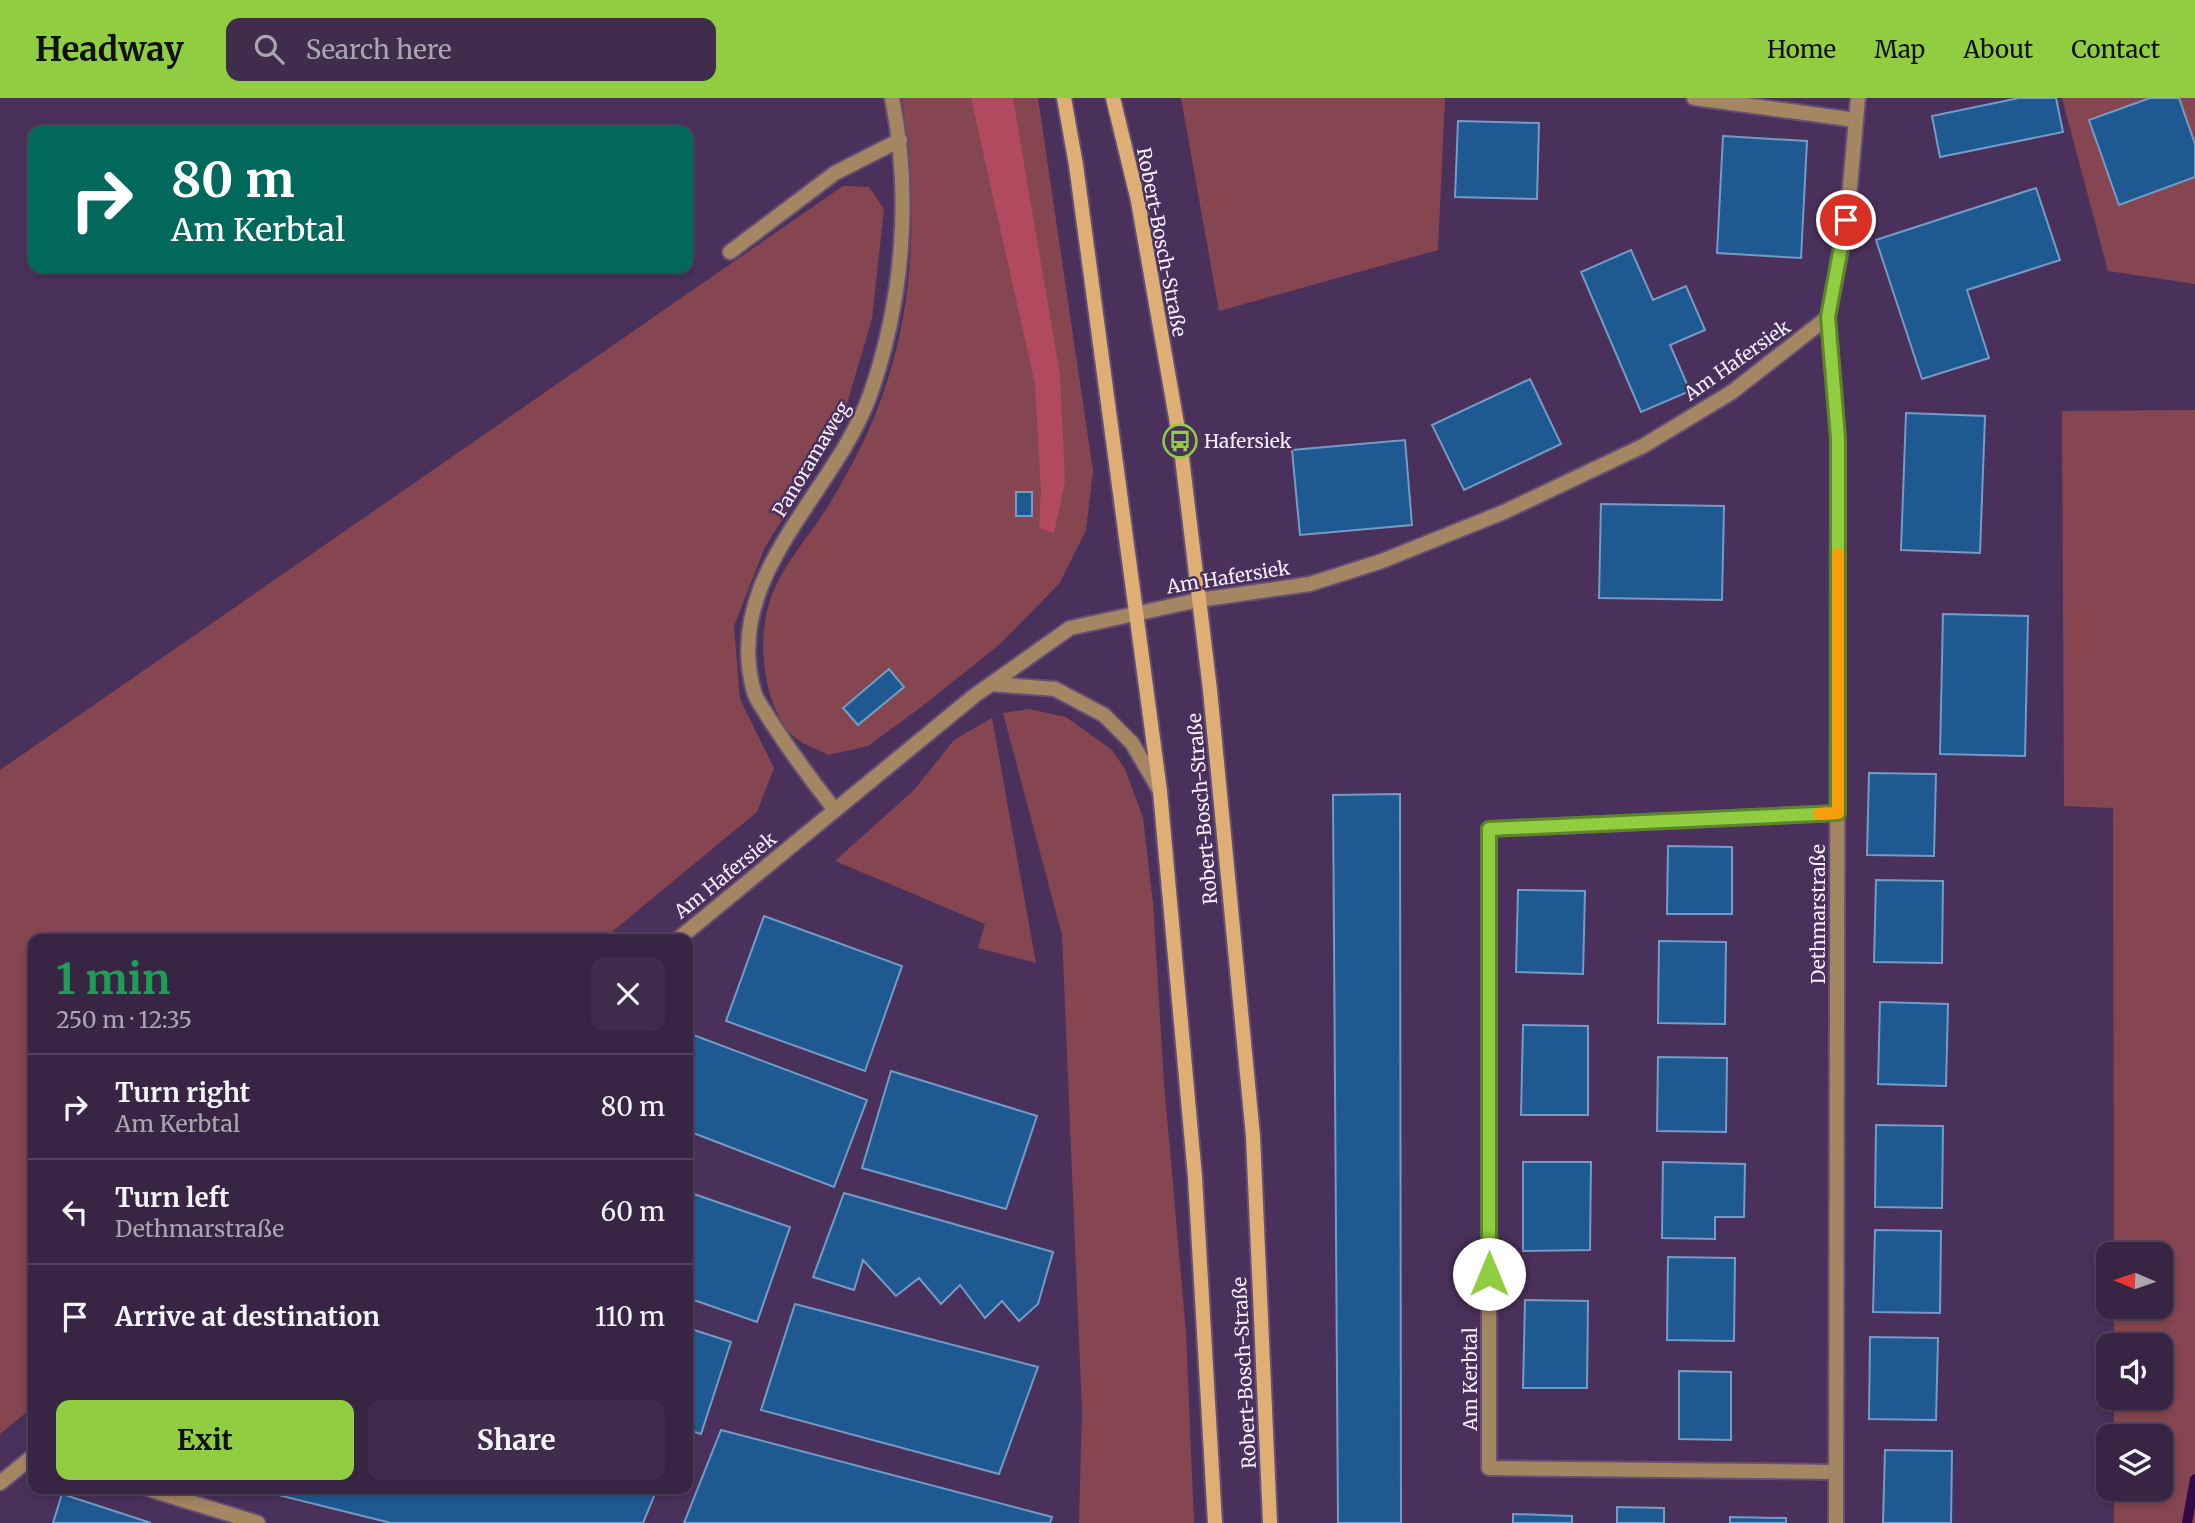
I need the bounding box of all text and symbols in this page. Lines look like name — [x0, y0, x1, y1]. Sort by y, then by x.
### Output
search box — [226, 18, 716, 81]
text: Headway — [35, 29, 184, 70]
icon: search — [250, 30, 288, 68]
text: Search here — [306, 33, 452, 66]
text: Home — [1767, 34, 1836, 65]
text: Map — [1874, 34, 1925, 65]
text: About — [1963, 34, 2033, 65]
text: Contact — [2071, 34, 2160, 65]
street label: Robert-Bosch-Straße — [1132, 145, 1192, 339]
text: 80 m — [171, 149, 294, 210]
icon: right — [56, 154, 147, 245]
pin — [1816, 190, 1876, 250]
icon: arrive — [1827, 201, 1865, 239]
text: Am Kerbtal — [171, 210, 345, 250]
street label: Am Hafersiek — [1678, 314, 1795, 406]
street label: Panoramaweg — [767, 396, 855, 521]
bus stop icon: Hafersiek — [1161, 422, 1199, 460]
place label: Hafersiek — [1204, 429, 1292, 453]
street label: Am Hafersiek — [1164, 555, 1291, 599]
street label: Robert-Bosch-Straße — [1182, 712, 1222, 906]
street label: Am Hafersiek — [668, 827, 781, 924]
street label: Dethmarstraße — [1806, 844, 1830, 984]
text: 1 min — [56, 953, 170, 1005]
button: close — [591, 957, 665, 1031]
text: 250 m · 12:35 — [56, 1005, 192, 1034]
text: Turn right — [115, 1076, 250, 1109]
icon: right — [56, 1088, 94, 1126]
text: 80 m — [601, 1090, 665, 1123]
text: Am Kerbtal — [115, 1109, 240, 1138]
text: Turn left — [115, 1181, 229, 1214]
icon: left — [56, 1193, 94, 1231]
text: 60 m — [601, 1195, 665, 1228]
text: Dethmarstraße — [115, 1214, 284, 1243]
position arrow — [1452, 1237, 1526, 1311]
north arrow — [2096, 1242, 2174, 1320]
map controls — [2096, 1242, 2173, 1501]
street label: Robert-Bosch-Straße — [1227, 1276, 1261, 1470]
icon: arrive — [56, 1298, 94, 1336]
text: Arrive at destination — [115, 1300, 380, 1333]
text: 110 m — [595, 1300, 665, 1333]
street label: Am Kerbtal — [1458, 1327, 1482, 1432]
button: sound — [2096, 1333, 2173, 1410]
button: Exit — [56, 1400, 354, 1480]
button: Share — [368, 1400, 665, 1480]
button: layers — [2096, 1424, 2173, 1501]

